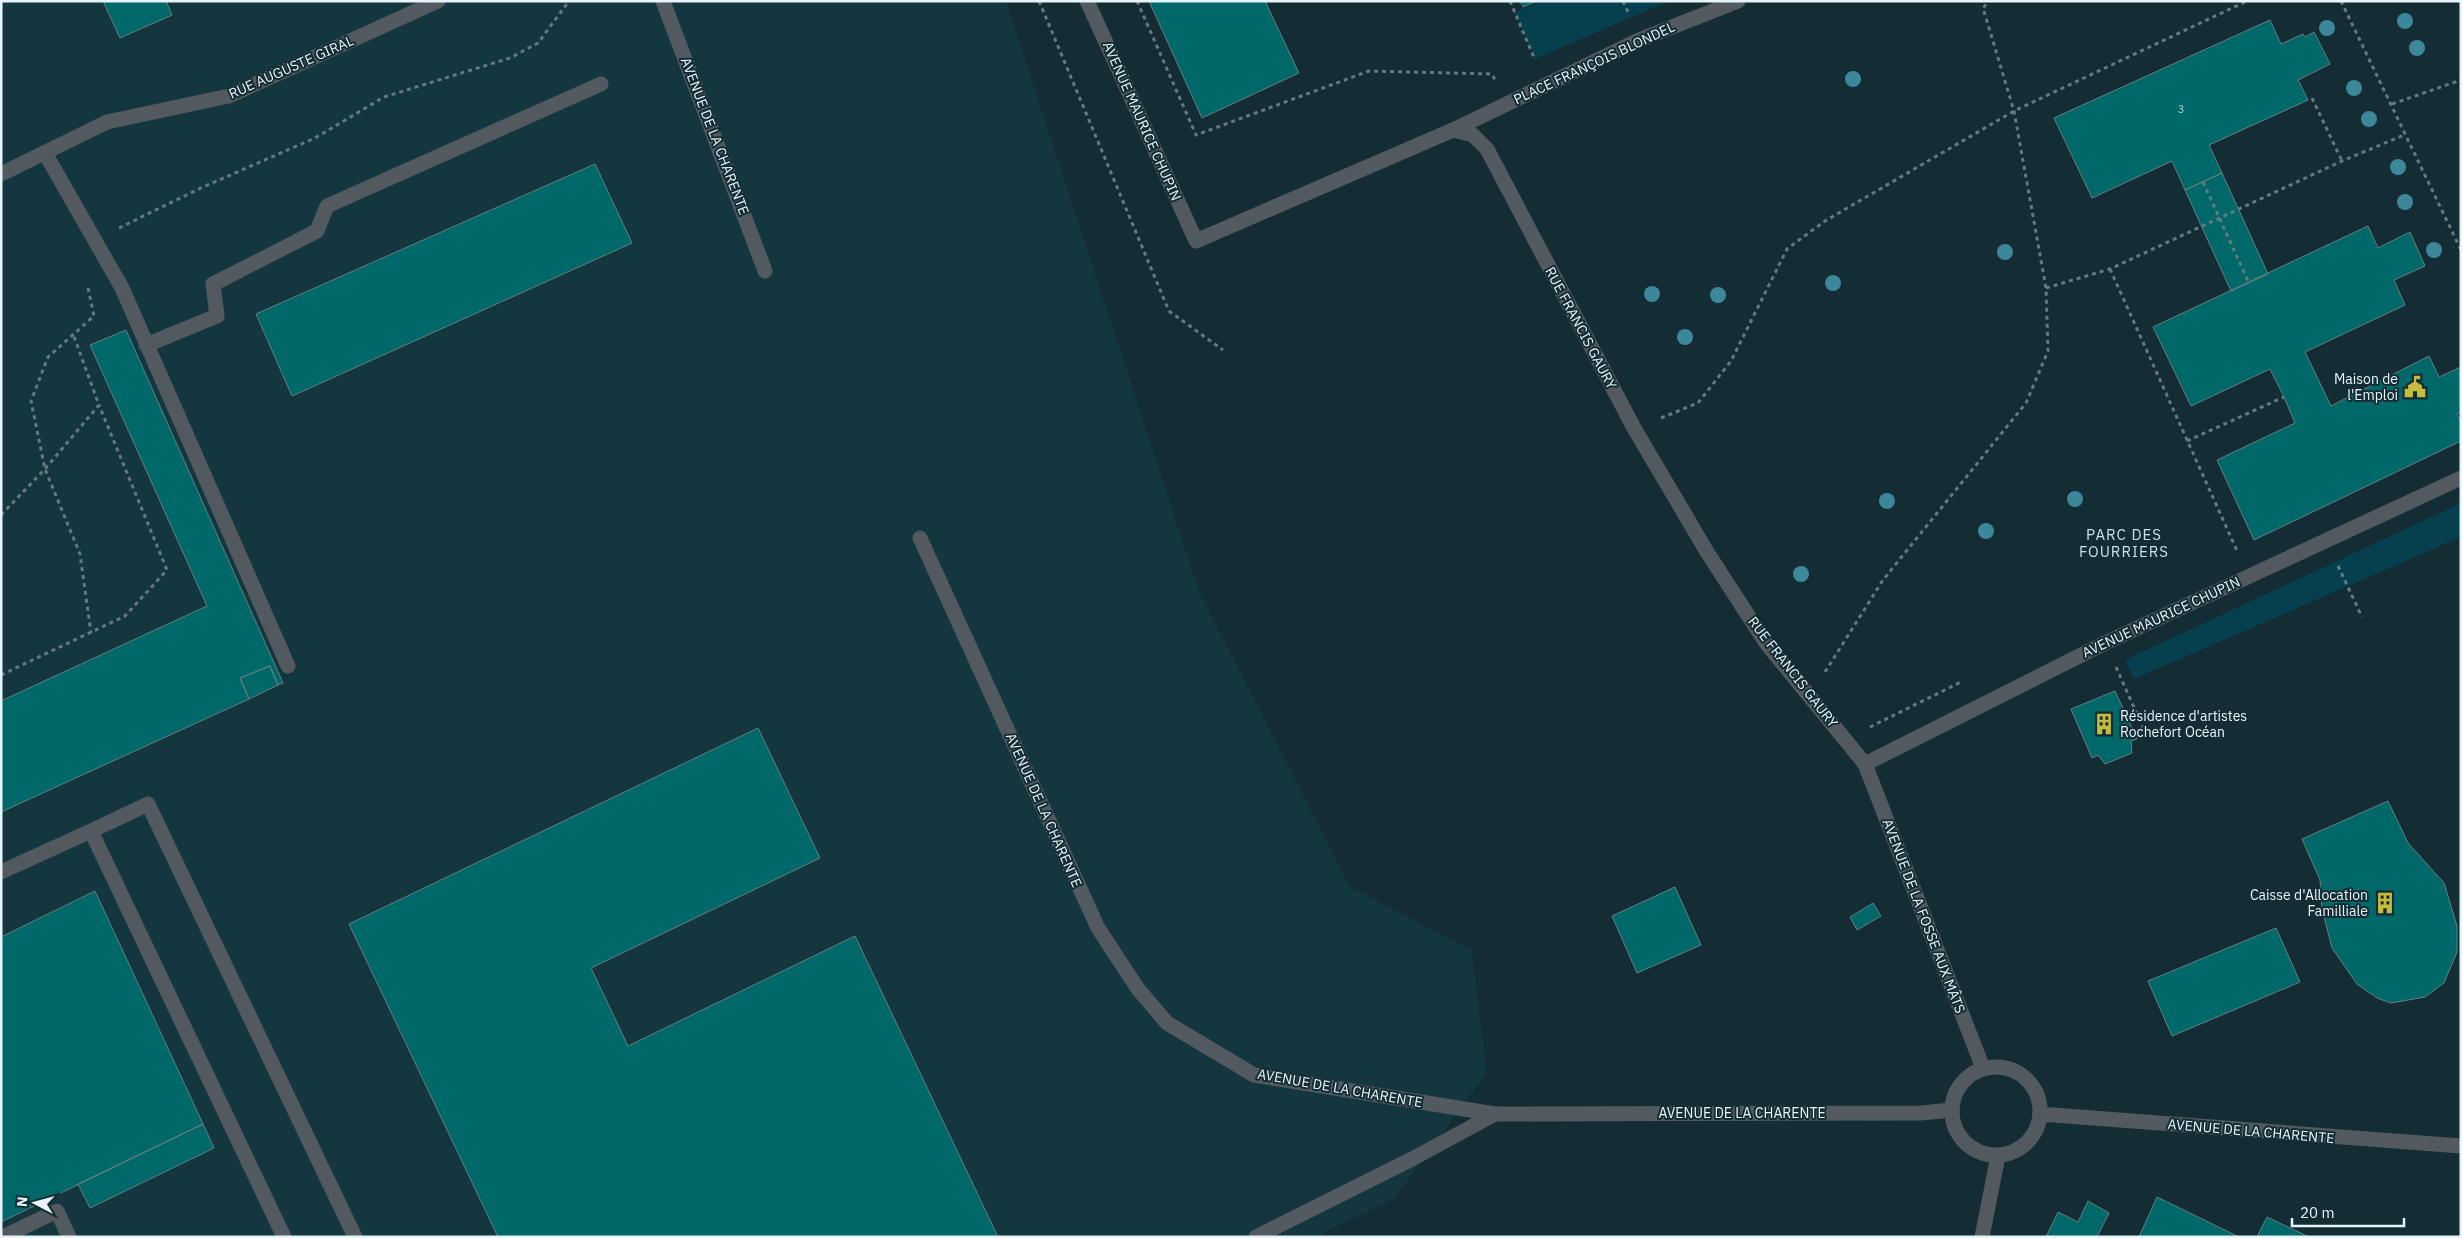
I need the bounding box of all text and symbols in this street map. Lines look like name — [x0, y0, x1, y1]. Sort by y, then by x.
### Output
street label: PLACE FRANÇOIS BLONDEL — [1510, 18, 1678, 108]
street label: RUE AUGUSTE GIRAL — [226, 31, 356, 103]
street label: AVENUE MAURICE CHUPIN — [1099, 39, 1185, 203]
street label: AVENUE DE LA CHARENTE — [677, 55, 753, 217]
house number: 3 — [2178, 102, 2184, 116]
street label: RUE FRANCIS GAURY — [1541, 264, 1621, 393]
place label: Maison de l'Emploi — [2334, 370, 2398, 404]
public building icon: Maison de l'Emploi — [2402, 374, 2428, 400]
district label: PARC DES FOURRIERS — [2079, 525, 2169, 561]
street label: AVENUE MAURICE CHUPIN — [2079, 572, 2243, 662]
street label: RUE FRANCIS GAURY — [1744, 613, 1842, 732]
place label: Résidence d'artistes Rochefort Océan — [2120, 707, 2247, 741]
building icon: Résidence d'artistes Rochefort Océan — [2091, 711, 2117, 737]
street label: AVENUE DE LA CHARENTE — [1002, 730, 1086, 890]
street label: AVENUE DE LA FOSSE AUX MÂTS — [1878, 816, 1970, 1016]
place label: Caisse d'Allocation Familliale — [2250, 886, 2368, 920]
building icon: Caisse d'Allocation Familliale — [2372, 890, 2398, 916]
street label: AVENUE DE LA CHARENTE — [1256, 1065, 1424, 1111]
street label: AVENUE DE LA CHARENTE — [1658, 1104, 1826, 1122]
street label: AVENUE DE LA CHARENTE — [2167, 1115, 2335, 1147]
north arrow — [10, 1178, 60, 1228]
text: N — [13, 1196, 32, 1208]
scale bar — [2292, 1196, 2404, 1228]
text: 20 m — [2300, 1203, 2335, 1222]

